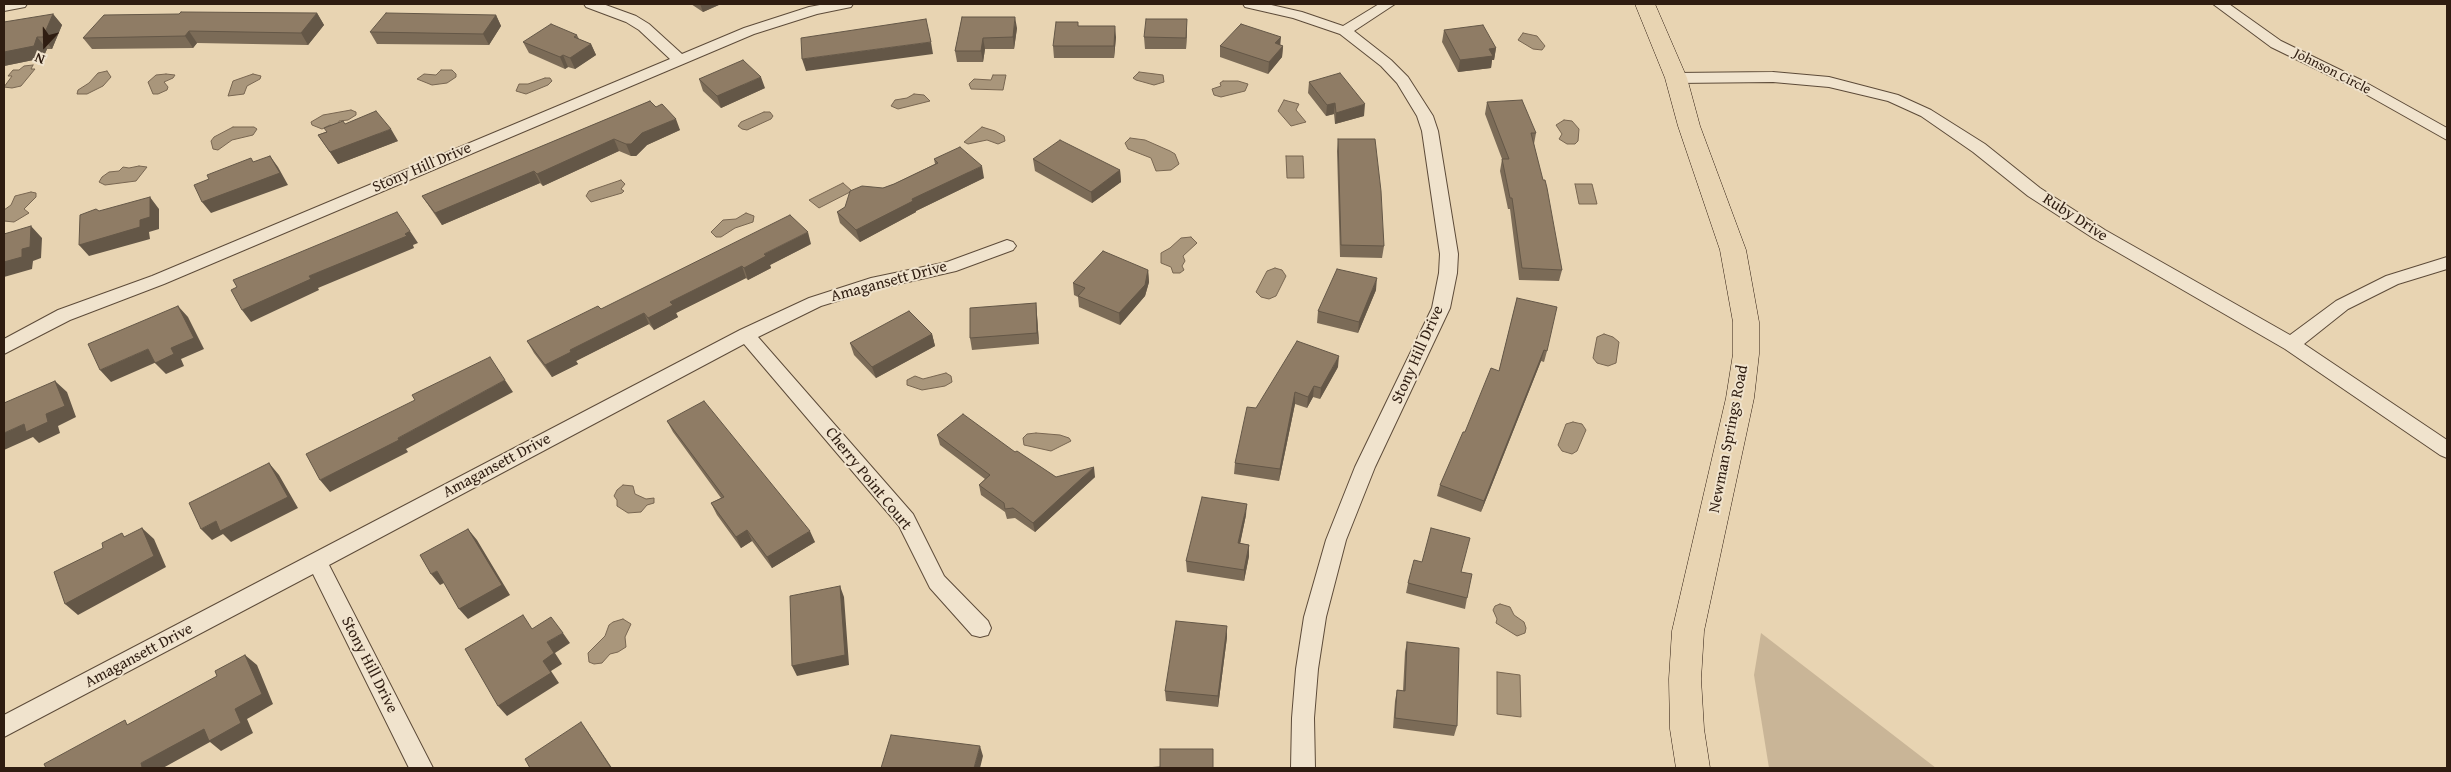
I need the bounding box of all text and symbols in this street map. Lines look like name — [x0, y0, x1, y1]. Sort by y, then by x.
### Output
north arrow — [20, 20, 70, 70]
street label: Johnson Circle — [2291, 45, 2373, 99]
text: N — [32, 48, 48, 70]
street label: Stony Hill Drive — [370, 139, 474, 197]
street label: Ruby Drive — [2039, 190, 2111, 246]
street label: Amagansett Drive — [829, 257, 949, 307]
street label: Stony Hill Drive — [1388, 303, 1448, 407]
street label: Newman Springs Road — [1705, 363, 1753, 515]
street label: Cherry Point Court — [821, 424, 915, 534]
street label: Amagansett Drive — [440, 429, 554, 503]
street label: Stony Hill Drive — [336, 614, 402, 716]
street label: Amagansett Drive — [82, 619, 196, 693]

